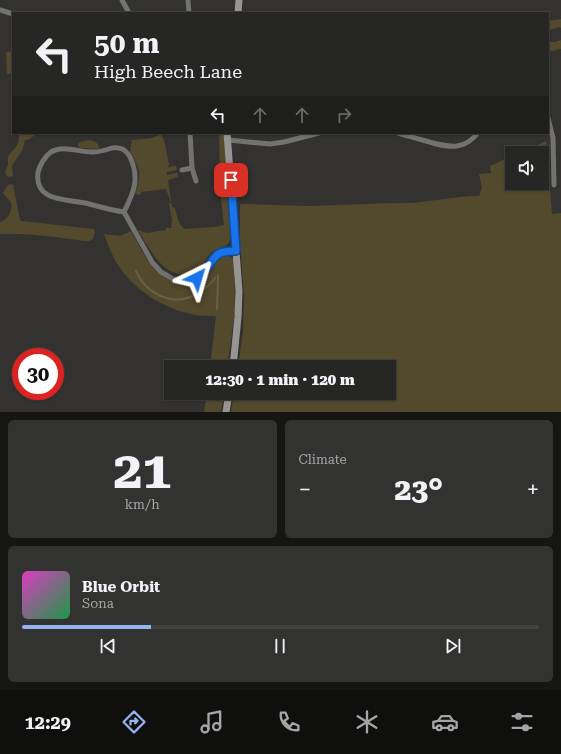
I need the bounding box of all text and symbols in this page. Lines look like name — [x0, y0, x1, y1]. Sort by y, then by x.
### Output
text: 50 m — [94, 27, 159, 60]
icon: left — [28, 28, 80, 80]
text: High Beech Lane — [94, 61, 242, 82]
icon: left — [207, 104, 229, 126]
icon: ahead — [249, 104, 271, 126]
icon: ahead — [291, 104, 313, 126]
icon: right — [333, 104, 355, 126]
map controls — [505, 146, 549, 190]
button: sound — [505, 146, 549, 190]
pin — [214, 163, 248, 197]
icon: arrive — [220, 169, 242, 191]
position arrow — [176, 257, 218, 299]
speed limit sign: 30 — [12, 348, 64, 400]
text: 12:30 · 1 min · 120 m — [205, 371, 355, 389]
text: 21 — [113, 440, 171, 501]
text: Climate — [299, 452, 347, 467]
text: 23° — [394, 472, 443, 507]
text: − — [299, 477, 311, 502]
text: + — [527, 477, 539, 502]
text: km/h — [125, 497, 160, 512]
text: Blue Orbit — [82, 578, 160, 596]
text: Sona — [82, 596, 114, 611]
icon: previous — [97, 635, 119, 657]
icon: pause — [269, 635, 291, 657]
icon: next — [442, 635, 464, 657]
icon: directions — [120, 708, 148, 736]
icon: music — [198, 708, 226, 736]
icon: phone — [275, 708, 303, 736]
icon: climate — [353, 708, 381, 736]
icon: car — [431, 708, 459, 736]
icon: filters — [508, 708, 536, 736]
text: 12:29 — [25, 712, 71, 733]

